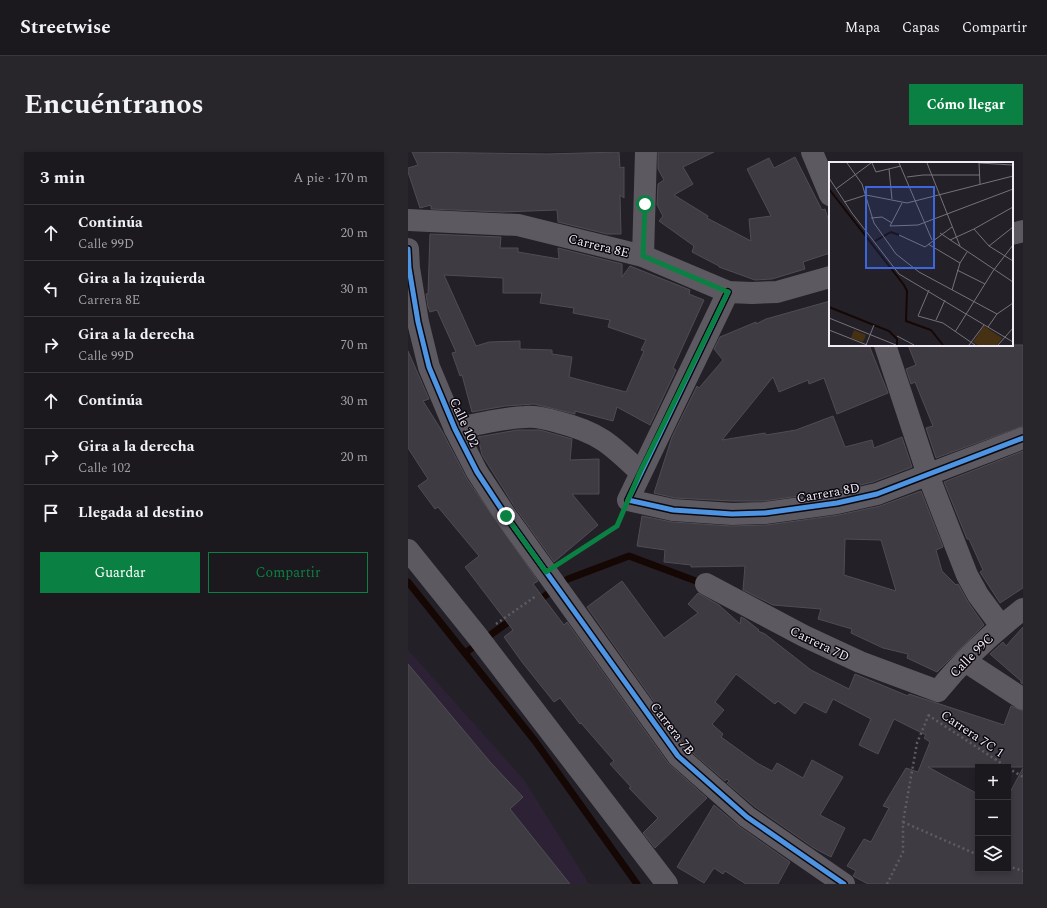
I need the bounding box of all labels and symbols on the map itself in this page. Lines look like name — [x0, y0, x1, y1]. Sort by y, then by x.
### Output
inset map — [829, 162, 1013, 346]
route start — [636, 195, 654, 213]
street label: Carrera 8E — [566, 229, 631, 263]
street label: Calle 102 — [444, 394, 484, 450]
street label: Carrera 8D — [795, 478, 861, 508]
route end — [497, 507, 515, 525]
street label: Carrera 7D — [786, 621, 853, 667]
street label: Calle 99C — [945, 629, 998, 682]
street label: Carrera 7B — [645, 698, 699, 759]
street label: Carrera 7C 1 — [937, 705, 1008, 763]

